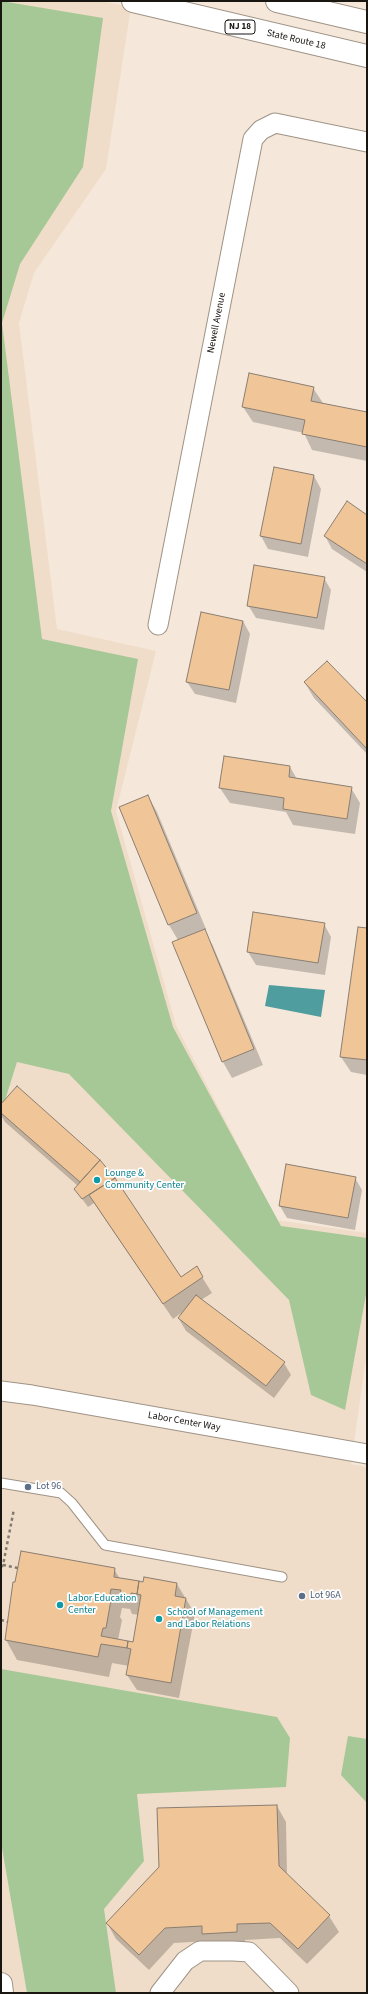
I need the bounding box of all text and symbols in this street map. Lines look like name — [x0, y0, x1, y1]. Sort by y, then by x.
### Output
road number: NJ 18 — [225, 20, 255, 34]
street label: State Route 18 — [265, 27, 327, 53]
street label: Newell Avenue — [205, 292, 229, 354]
place label: Lounge & Community Center — [105, 1168, 184, 1192]
marker: Lounge & Community Center — [92, 1175, 102, 1185]
street label: Labor Center Way — [147, 1410, 221, 1434]
place label: Lot 96 — [36, 1481, 61, 1493]
marker: Lot 96 — [23, 1482, 33, 1492]
place label: Lot 96A — [310, 1590, 341, 1602]
marker: Lot 96A — [297, 1591, 307, 1601]
place label: Labor Education Center — [68, 1593, 137, 1616]
marker: Labor Education Center — [55, 1600, 65, 1610]
place label: School of Management and Labor Relations — [167, 1607, 263, 1630]
marker: School of Management and Labor Relations — [154, 1614, 164, 1624]

